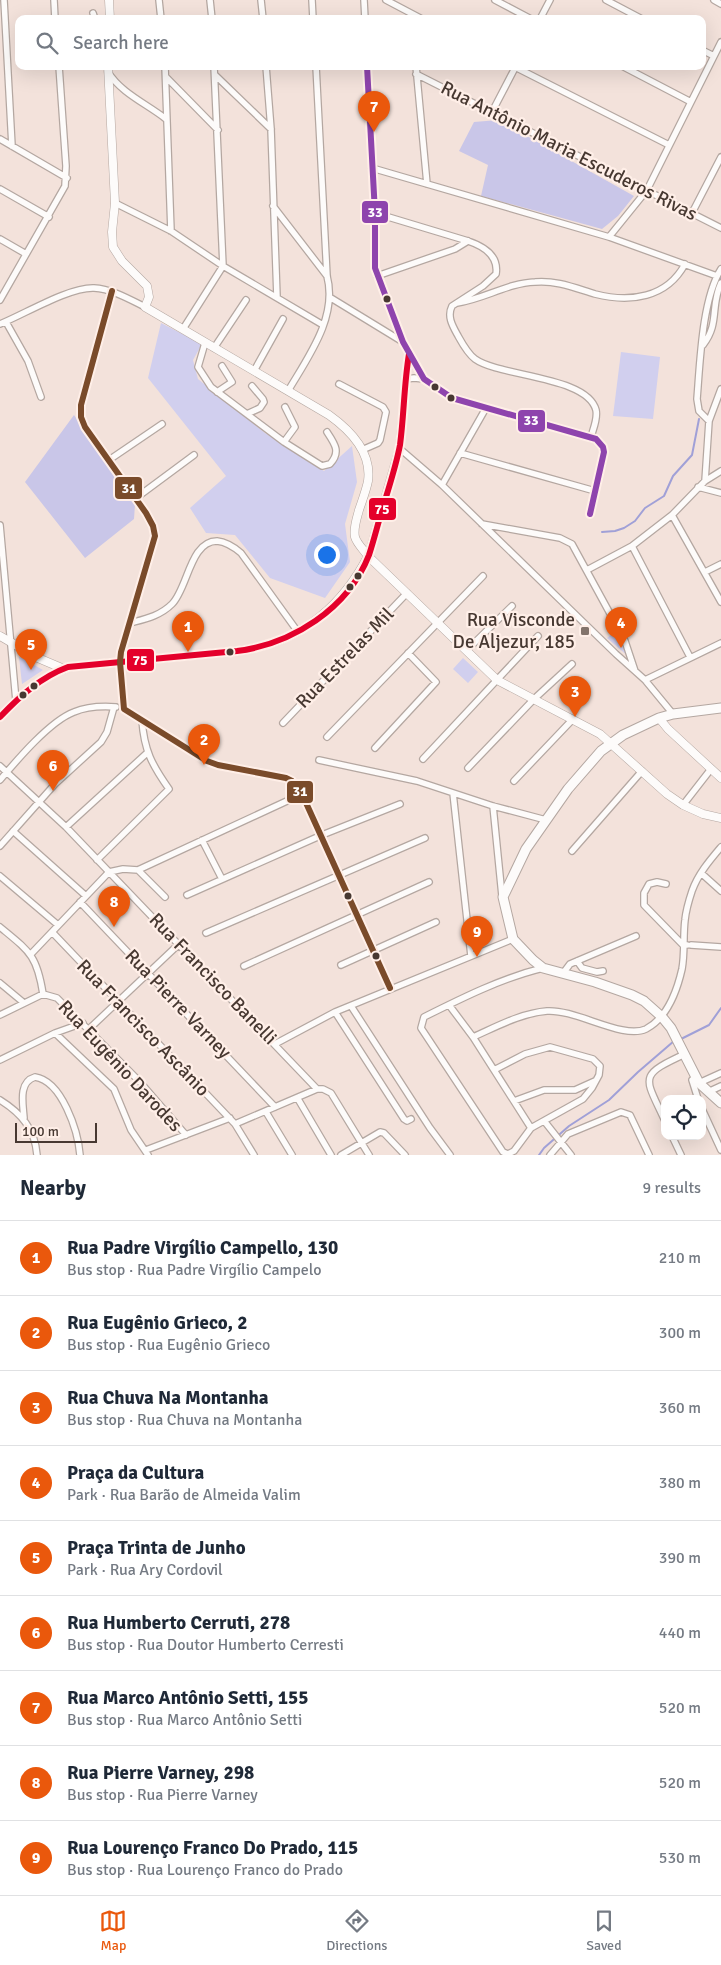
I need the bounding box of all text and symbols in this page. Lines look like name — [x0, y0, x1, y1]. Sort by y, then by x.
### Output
search box — [15, 15, 706, 70]
icon: search — [33, 29, 61, 57]
text: Search here — [73, 31, 169, 55]
street label: Rua Antônio Maria Escuderos Rivas — [437, 76, 701, 226]
pin: 7 — [358, 91, 390, 132]
line badge: 33 — [361, 200, 389, 224]
text: 33 — [367, 204, 383, 221]
unlabelled marker — [382, 294, 392, 304]
unlabelled marker — [430, 382, 440, 392]
unlabelled marker — [446, 393, 456, 403]
line badge: 33 — [517, 409, 546, 433]
text: 33 — [523, 412, 539, 429]
line badge: 31 — [114, 476, 143, 500]
text: 31 — [121, 480, 137, 497]
line badge: 75 — [368, 497, 397, 521]
text: 75 — [374, 501, 390, 518]
your location — [314, 542, 340, 568]
unlabelled marker — [353, 571, 363, 581]
unlabelled marker — [345, 582, 355, 592]
street label: Rua Estrelas Mil — [291, 603, 399, 713]
pin: 4 — [605, 607, 637, 648]
place label: Rua Visconde De Aljezur, 185 — [453, 608, 575, 654]
pin: 1 — [172, 611, 204, 652]
marker: Rua Visconde De Aljezur, 185 — [579, 625, 591, 637]
pin: 5 — [15, 629, 47, 670]
unlabelled marker — [225, 647, 235, 657]
line badge: 75 — [126, 648, 155, 672]
text: 75 — [132, 652, 148, 669]
pin: 3 — [559, 676, 591, 717]
unlabelled marker — [29, 681, 39, 691]
unlabelled marker — [18, 690, 28, 700]
pin: 2 — [188, 724, 220, 765]
pin: 6 — [37, 750, 69, 791]
line badge: 31 — [286, 780, 314, 804]
text: 31 — [292, 783, 308, 800]
pin: 8 — [98, 886, 130, 927]
unlabelled marker — [343, 891, 353, 901]
street label: Rua Francisco Banelli — [144, 908, 282, 1050]
pin: 9 — [461, 916, 493, 957]
street label: Rua Pierre Varney — [120, 944, 236, 1064]
unlabelled marker — [371, 951, 381, 961]
street label: Rua Francisco Ascânio — [72, 955, 215, 1102]
street label: Rua Eugênio Darodes — [53, 995, 187, 1137]
map controls — [661, 1095, 706, 1140]
button: locate — [661, 1095, 706, 1140]
scale bar — [15, 1120, 98, 1143]
text: 100 m — [22, 1123, 59, 1140]
text: Nearby — [20, 1175, 86, 1201]
text: 9 results — [642, 1178, 701, 1198]
text: Rua Padre Virgílio Campello, 130 — [67, 1236, 338, 1260]
text: 1 — [32, 1248, 40, 1268]
text: 210 m — [659, 1248, 701, 1268]
text: Bus stop · Rua Padre Virgílio Campelo — [67, 1260, 322, 1280]
text: Rua Eugênio Grieco, 2 — [67, 1311, 248, 1335]
text: 2 — [32, 1323, 40, 1343]
text: 300 m — [659, 1323, 701, 1343]
text: Bus stop · Rua Eugênio Grieco — [67, 1335, 270, 1355]
text: Rua Chuva Na Montanha — [67, 1386, 269, 1410]
text: 3 — [32, 1398, 40, 1418]
text: 360 m — [659, 1398, 701, 1418]
text: Bus stop · Rua Chuva na Montanha — [67, 1410, 302, 1430]
text: Praça da Cultura — [67, 1461, 204, 1485]
text: 4 — [32, 1473, 40, 1493]
text: 380 m — [659, 1473, 701, 1493]
text: Park · Rua Barão de Almeida Valim — [67, 1485, 301, 1505]
text: Praça Trinta de Junho — [67, 1536, 246, 1560]
text: 5 — [32, 1548, 40, 1568]
text: 390 m — [659, 1548, 701, 1568]
text: Park · Rua Ary Cordovil — [67, 1560, 223, 1580]
text: Rua Humberto Cerruti, 278 — [67, 1611, 290, 1635]
text: 6 — [32, 1623, 40, 1643]
text: 440 m — [659, 1623, 701, 1643]
text: Bus stop · Rua Doutor Humberto Cerresti — [67, 1635, 344, 1655]
text: Rua Marco Antônio Setti, 155 — [67, 1686, 309, 1710]
text: 7 — [32, 1698, 40, 1718]
text: 520 m — [659, 1698, 701, 1718]
text: Bus stop · Rua Marco Antônio Setti — [67, 1710, 302, 1730]
text: Rua Pierre Varney, 298 — [67, 1761, 254, 1785]
text: 8 — [32, 1773, 40, 1793]
text: 520 m — [659, 1773, 701, 1793]
text: Bus stop · Rua Pierre Varney — [67, 1785, 258, 1805]
text: Rua Lourenço Franco Do Prado, 115 — [67, 1836, 358, 1860]
text: 9 — [32, 1848, 40, 1868]
text: 530 m — [659, 1848, 701, 1868]
text: Bus stop · Rua Lourenço Franco do Prado — [67, 1860, 343, 1880]
tab: Map — [99, 1907, 127, 1954]
tab: Directions — [326, 1907, 387, 1954]
tab: Saved — [586, 1907, 622, 1954]

